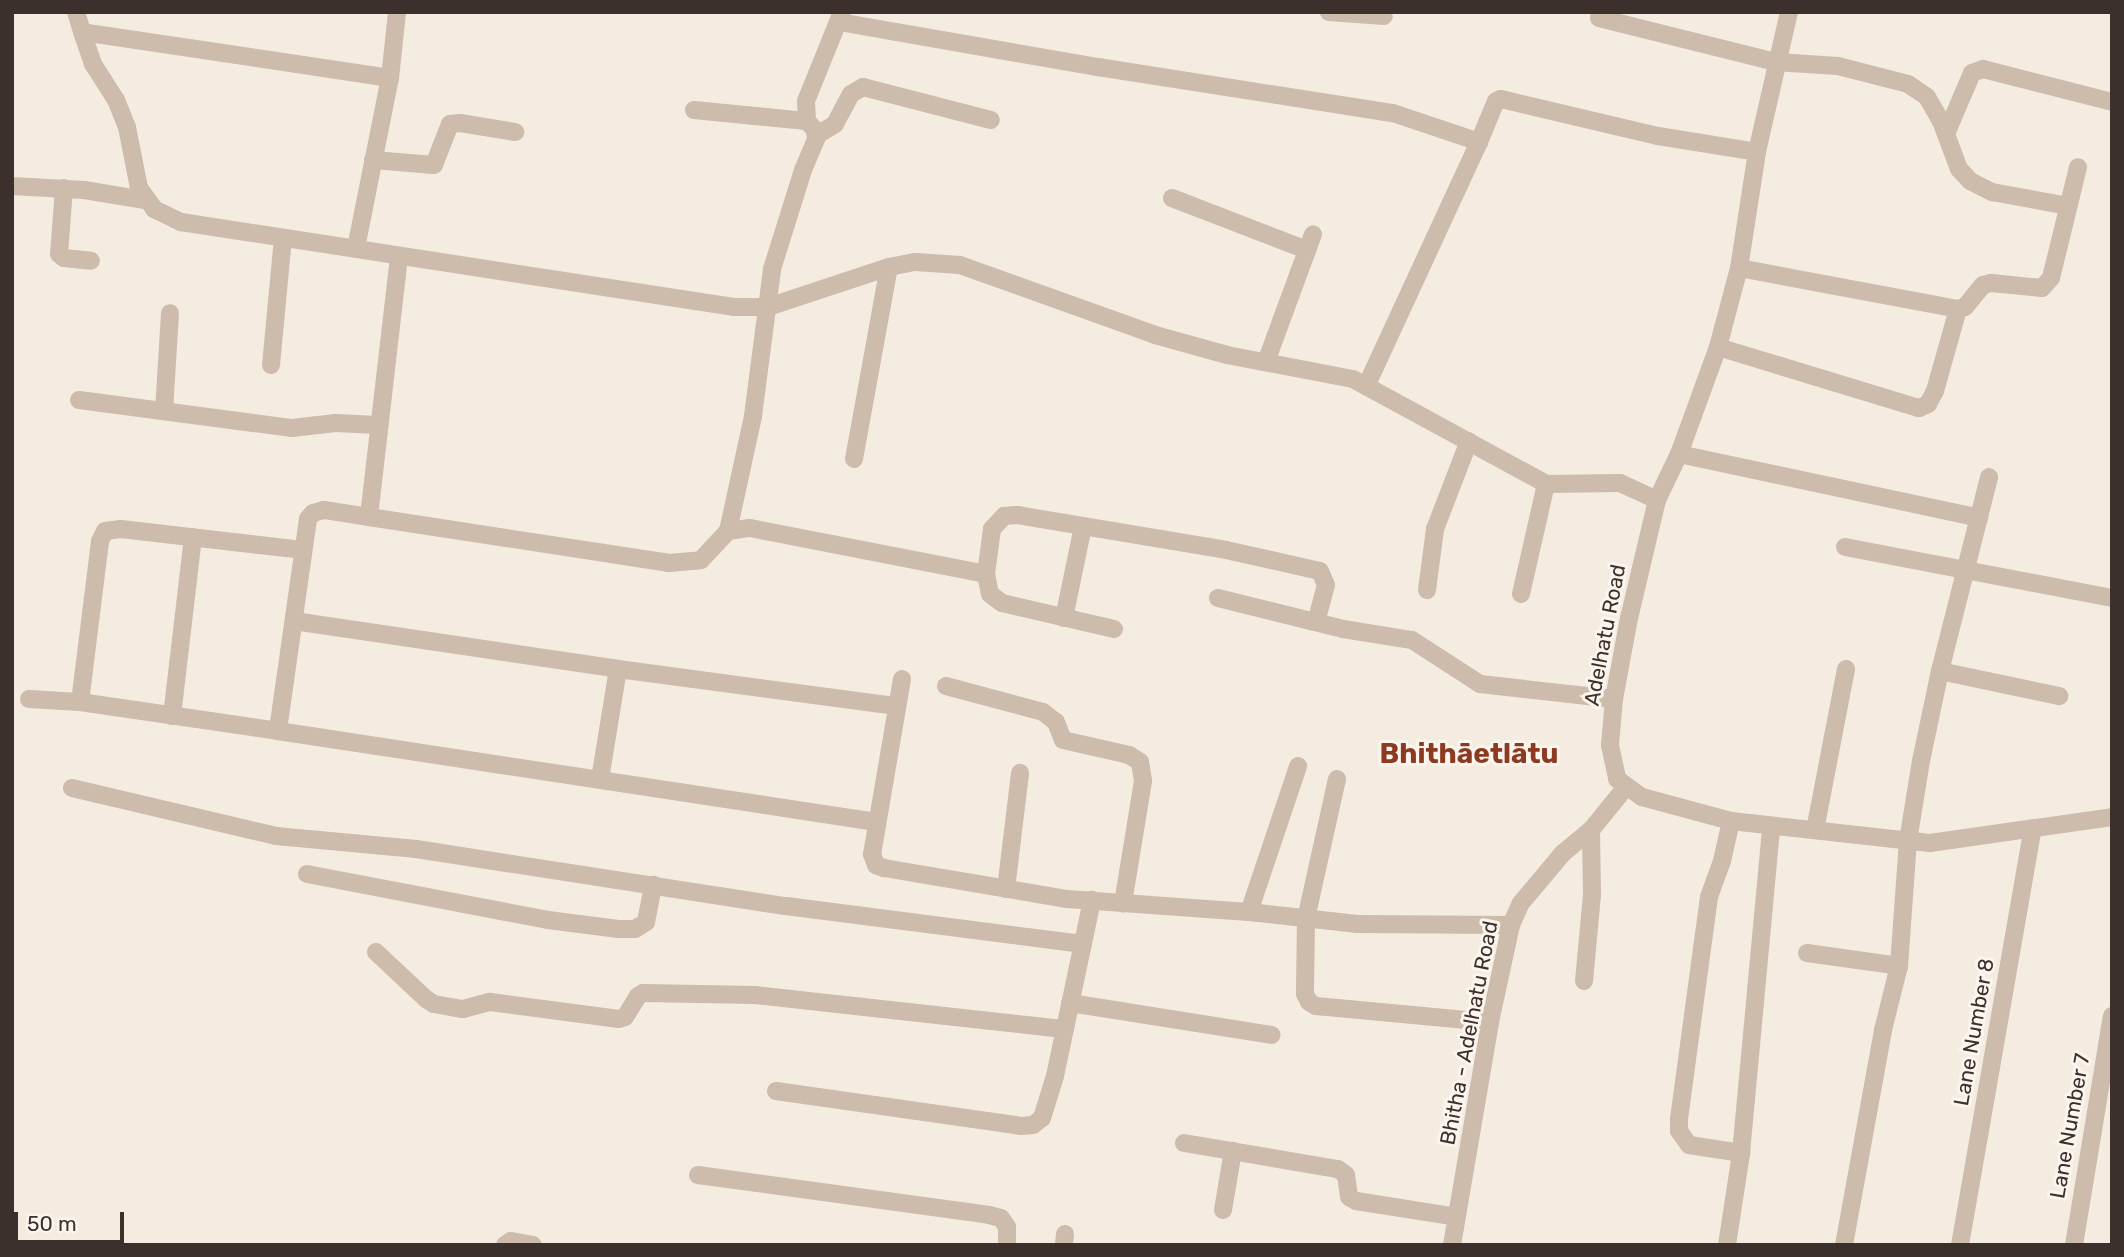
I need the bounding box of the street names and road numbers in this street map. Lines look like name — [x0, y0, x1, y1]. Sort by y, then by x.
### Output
street label: Adelhatu Road — [1579, 562, 1631, 708]
street label: Bhitha - Adelhatu Road — [1435, 919, 1503, 1147]
street label: Lane Number 8 — [1949, 956, 1999, 1108]
street label: Lane Number 7 — [2045, 1051, 2095, 1201]

